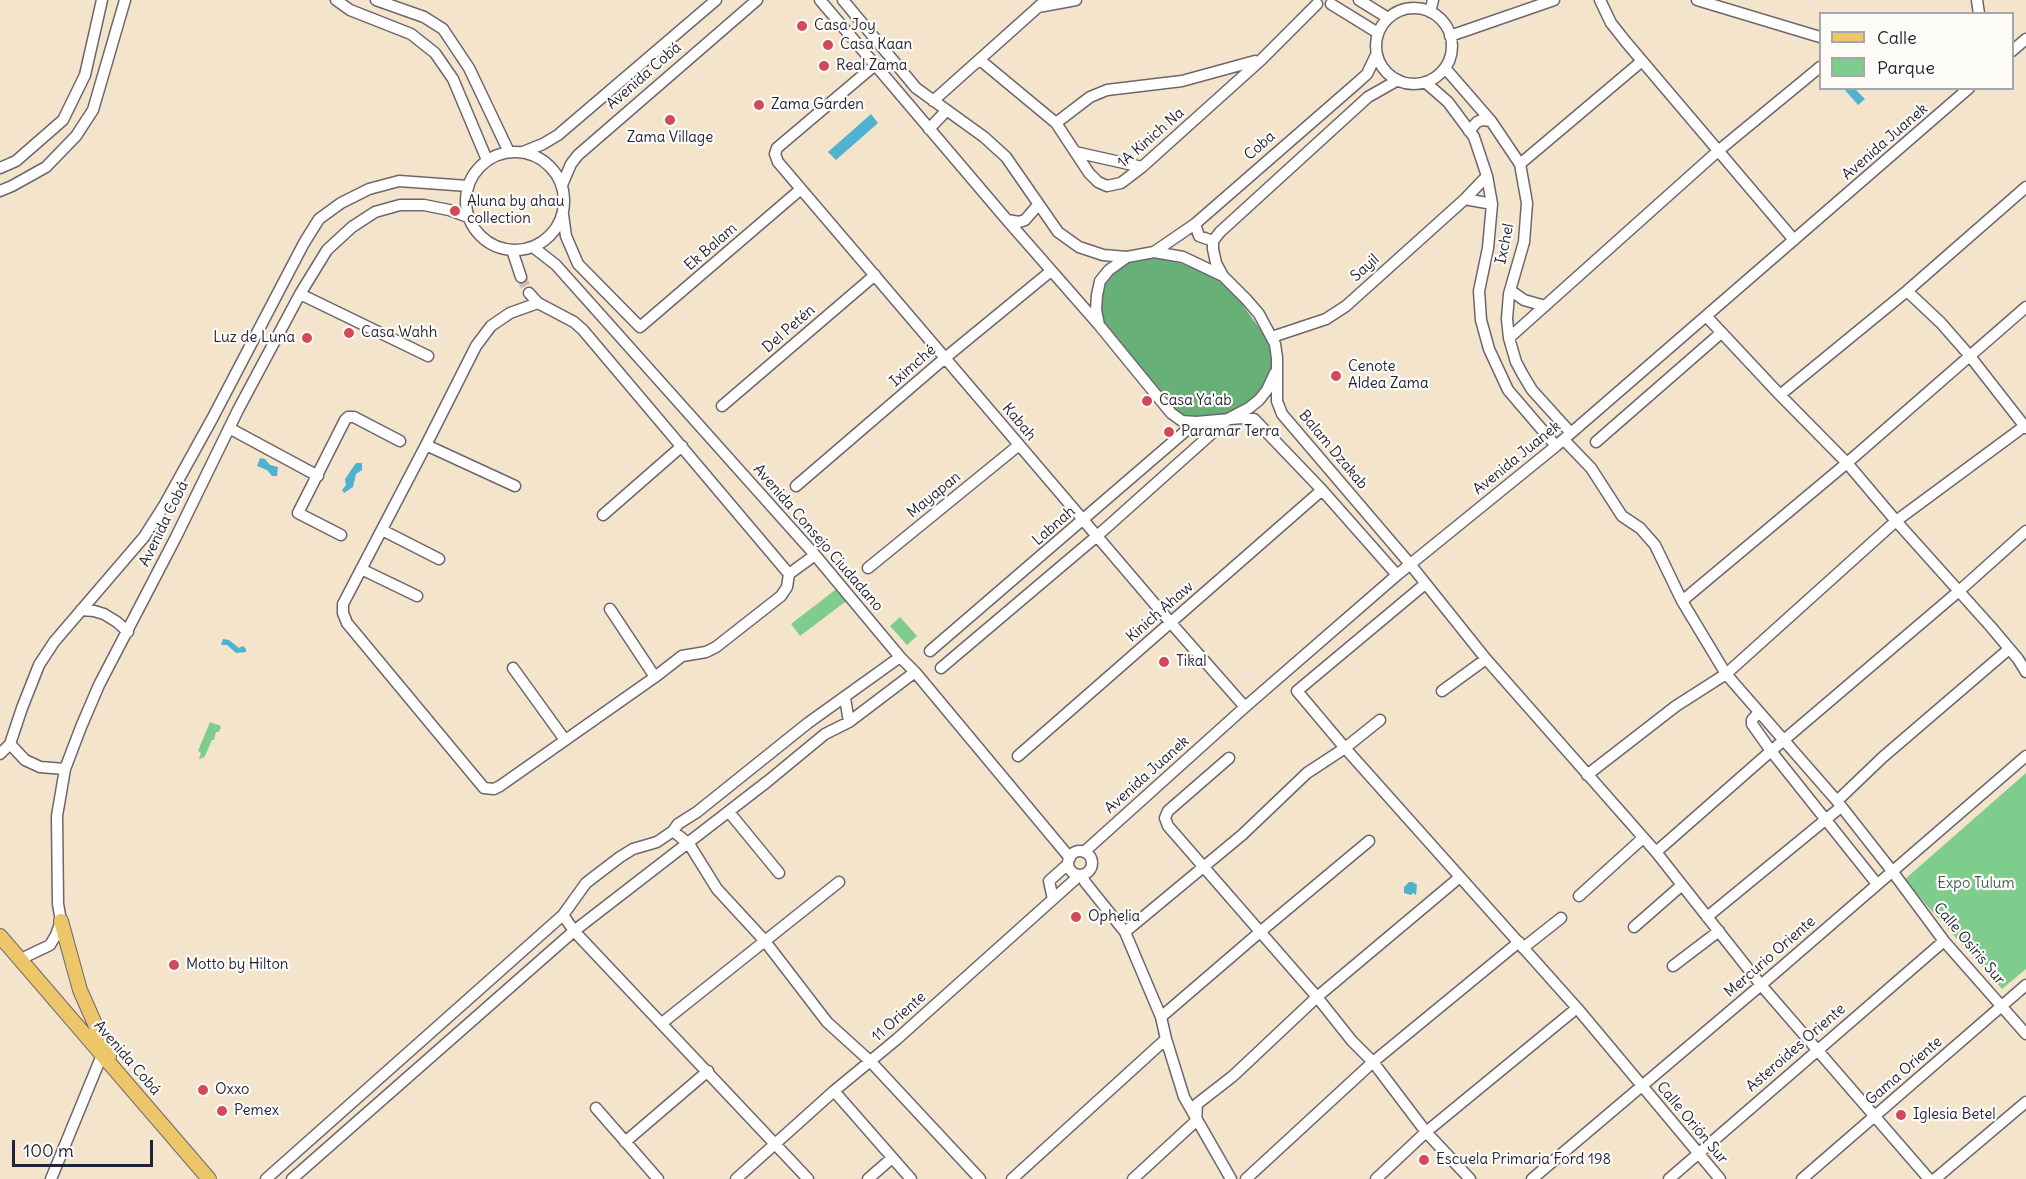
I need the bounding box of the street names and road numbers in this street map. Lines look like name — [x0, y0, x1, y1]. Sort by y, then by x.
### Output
street label: Avenida Cobá — [603, 39, 685, 113]
street label: Avenida Juanek — [1839, 100, 1931, 184]
street label: 1A Kinich Na — [1114, 104, 1188, 172]
street label: Coba — [1241, 128, 1279, 164]
street label: Ek Balam — [681, 219, 741, 275]
street label: Ixchel — [1492, 222, 1518, 266]
street label: Sayil — [1347, 251, 1383, 285]
street label: Del Petén — [759, 301, 819, 357]
street label: Iximché — [886, 341, 940, 391]
street label: Kabah — [998, 400, 1040, 444]
street label: Balam Dzakab — [1295, 407, 1371, 493]
street label: Avenida Juanek — [1470, 417, 1564, 499]
street label: Avenida Consejo Ciudadano — [749, 461, 887, 615]
street label: Mayapan — [904, 468, 964, 522]
street label: Avenida Cobá — [136, 478, 192, 570]
street label: Labnah — [1029, 503, 1079, 549]
street label: Kinich Ahaw — [1123, 578, 1197, 646]
street label: Avenida Juanek — [1101, 732, 1193, 818]
street label: Calle Osiris Sur — [1929, 899, 2009, 989]
street label: Mercurio Oriente — [1721, 913, 1819, 1001]
street label: 11 Oriente — [868, 988, 930, 1046]
street label: Asteroides Oriente — [1743, 1000, 1849, 1096]
street label: Avenida Cobá — [90, 1017, 164, 1099]
street label: Gama Oriente — [1862, 1033, 1946, 1109]
street label: Calle Orión Sur — [1652, 1078, 1732, 1168]

